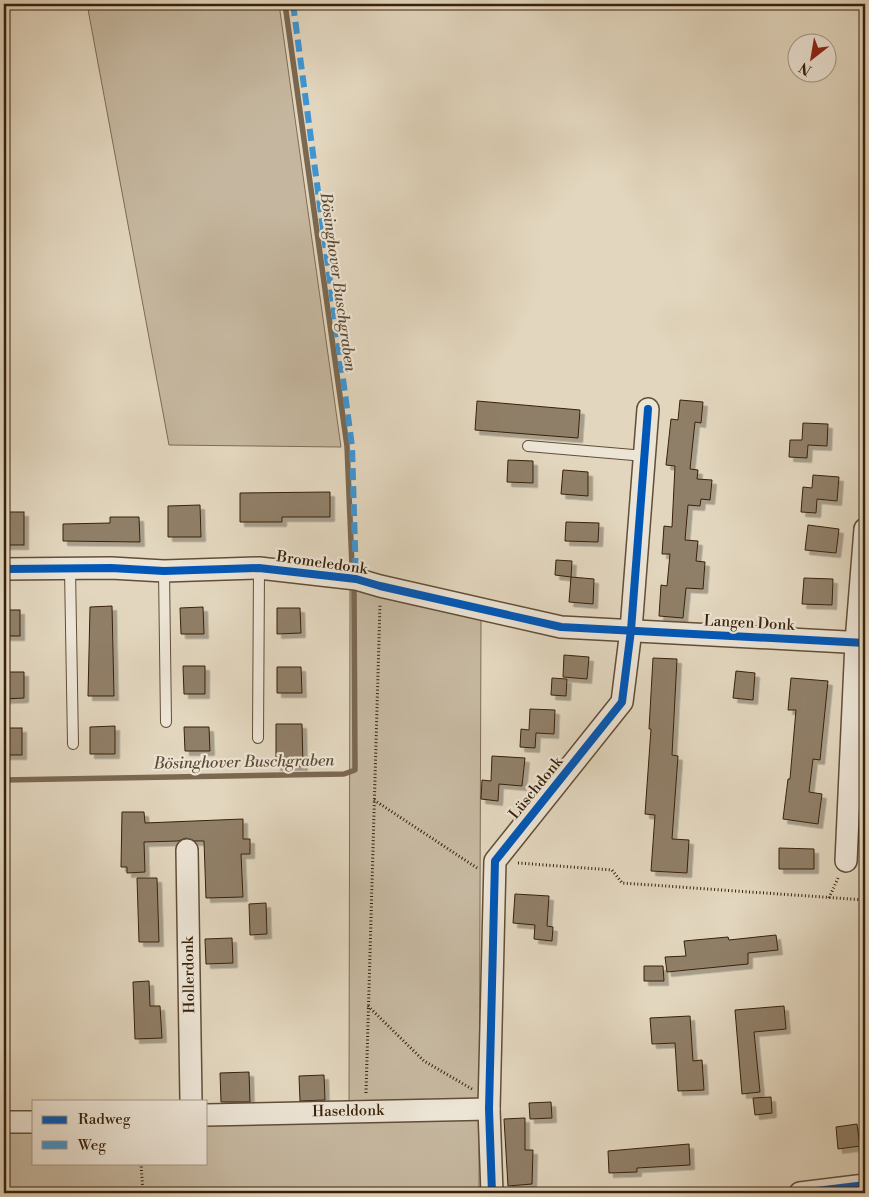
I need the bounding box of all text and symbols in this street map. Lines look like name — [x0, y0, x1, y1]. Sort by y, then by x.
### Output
north arrow — [786, 32, 836, 82]
text: N — [796, 58, 815, 79]
water label: Bösinghover Buschgraben — [315, 190, 361, 374]
street label: Bromeledonk — [274, 547, 370, 579]
street label: Langen Donk — [703, 611, 796, 635]
water label: Bösinghover Buschgraben — [152, 750, 336, 774]
street label: Lüschdonk — [505, 752, 568, 823]
street label: Hollerdonk — [179, 935, 199, 1014]
legend — [32, 1100, 208, 1164]
street label: Haseldonk — [312, 1101, 385, 1121]
text: Radweg — [78, 1110, 131, 1129]
text: Weg — [77, 1136, 106, 1155]

